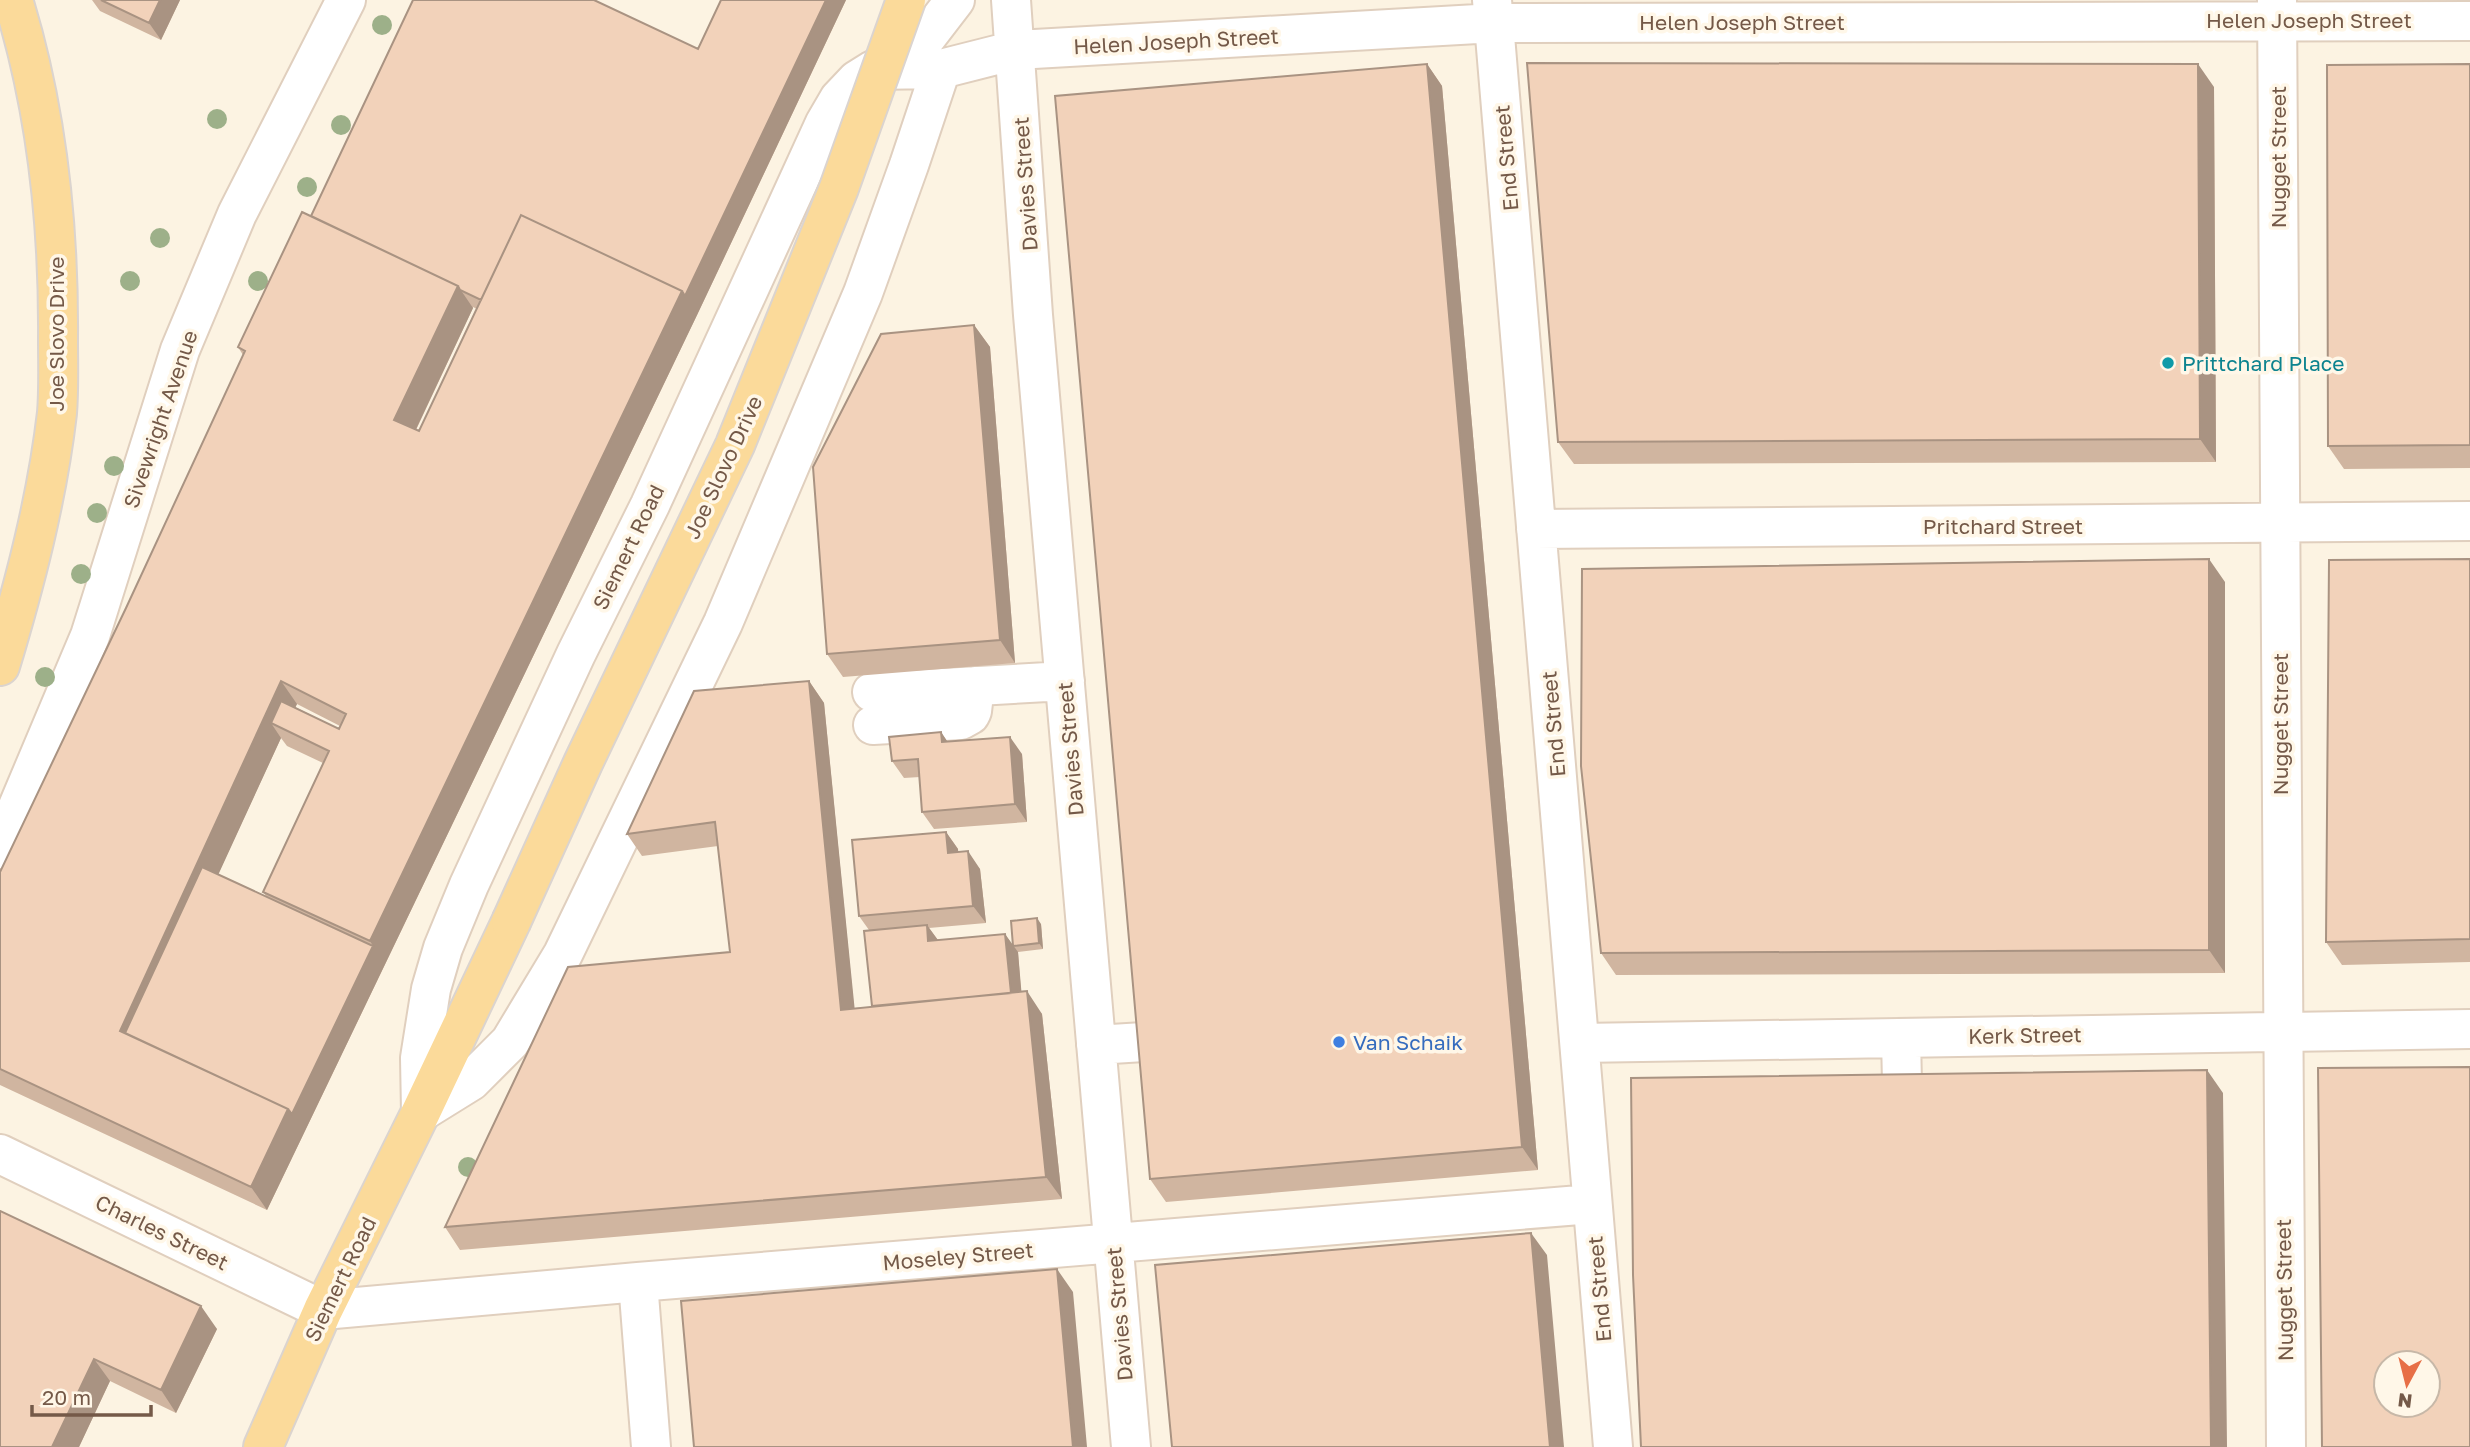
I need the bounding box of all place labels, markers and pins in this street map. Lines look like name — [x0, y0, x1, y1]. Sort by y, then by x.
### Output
place label: Prittchard Place — [2182, 350, 2345, 376]
marker: Prittchard Place — [2160, 355, 2176, 371]
place label: Van Schaik — [1353, 1029, 1463, 1055]
marker: Van Schaik — [1331, 1034, 1347, 1050]

